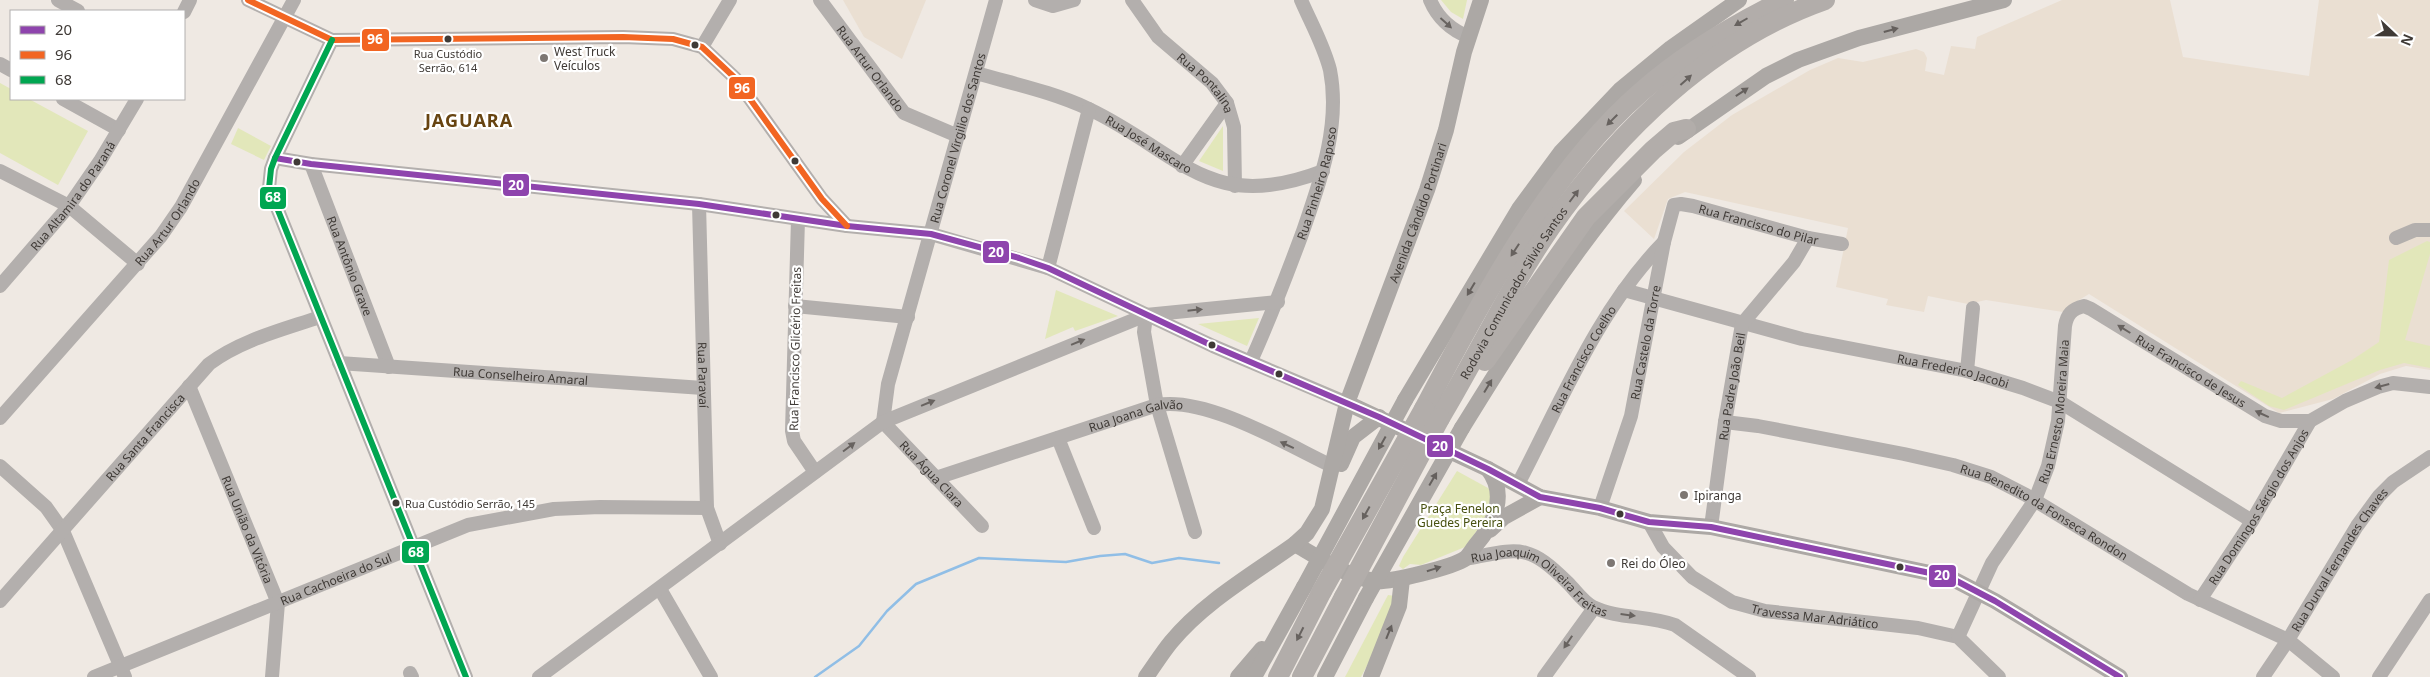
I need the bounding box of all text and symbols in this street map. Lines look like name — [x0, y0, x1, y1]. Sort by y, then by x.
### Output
legend — [10, 10, 185, 100]
north arrow — [2370, 10, 2420, 60]
one-way arrow — [1439, 17, 1451, 29]
one-way arrow — [1734, 17, 1747, 26]
text: 20 — [55, 19, 72, 39]
street label: Rua Artur Orlando — [833, 22, 908, 115]
one-way arrow — [1883, 25, 1898, 33]
line badge: 96 — [361, 28, 390, 52]
text: 96 — [367, 29, 383, 48]
text: N — [2397, 31, 2418, 49]
marker: Rua Custódio Serrão, 614 — [443, 34, 453, 44]
unlabelled marker — [690, 40, 700, 50]
place label: West Truck Veículos — [554, 43, 616, 74]
text: 96 — [55, 44, 72, 64]
place label: Rua Custódio Serrão, 614 — [414, 46, 483, 75]
street label: Rua Pontalina — [1174, 48, 1238, 115]
street label: Rua Coronel Virgilio dos Santos — [925, 51, 989, 225]
marker: West Truck Veículos — [538, 52, 550, 64]
text: 68 — [55, 69, 72, 89]
one-way arrow — [1680, 74, 1692, 86]
line badge: 96 — [728, 76, 756, 100]
text: 96 — [734, 78, 750, 97]
one-way arrow — [1735, 87, 1748, 97]
district label: JAGUARA — [423, 108, 513, 132]
street label: Rua José Mascaro — [1103, 111, 1195, 177]
one-way arrow — [1607, 114, 1619, 126]
street label: Rua Pinheiro Raposo — [1292, 126, 1340, 242]
street label: Rua Altamira do Paraná — [26, 138, 119, 254]
street label: Avenida Cândido Portinari — [1384, 141, 1450, 285]
unlabelled marker — [790, 156, 800, 166]
unlabelled marker — [292, 157, 302, 167]
line badge: 20 — [502, 173, 530, 197]
street label: Rua Artur Orlando — [130, 175, 204, 269]
text: 20 — [508, 175, 524, 194]
line badge: 68 — [259, 186, 287, 210]
text: 68 — [265, 187, 281, 206]
one-way arrow — [1569, 189, 1579, 203]
street label: Rua Francisco do Pilar — [1697, 200, 1820, 248]
street label: Rodovia Comunicador Silvio Santos — [1456, 203, 1571, 382]
unlabelled marker — [771, 210, 781, 220]
street label: Rua Antônio Grave — [323, 213, 377, 318]
line badge: 20 — [982, 240, 1010, 264]
text: 20 — [988, 242, 1004, 261]
one-way arrow — [1510, 243, 1520, 257]
street label: Rua Francisco Glicério Freitas — [785, 267, 805, 431]
one-way arrow — [1467, 282, 1476, 295]
street label: Rua Castelo da Torre — [1626, 283, 1664, 401]
street label: Rua Francisco Coelho — [1547, 302, 1620, 415]
one-way arrow — [1187, 306, 1203, 314]
one-way arrow — [2117, 325, 2130, 334]
street label: Rua Francisco de Jesus — [2132, 330, 2250, 411]
street label: Rua Padre João Beil — [1714, 331, 1749, 442]
one-way arrow — [1071, 338, 1086, 345]
street label: Rua Ernesto Moreira Maia — [2034, 339, 2072, 486]
unlabelled marker — [1207, 340, 1217, 350]
street label: Rua Paravaí — [694, 342, 713, 409]
street label: Rua Frederico Jacobi — [1896, 349, 2011, 392]
street label: Rua Conselheiro Amaral — [453, 362, 589, 389]
unlabelled marker — [1274, 369, 1284, 379]
one-way arrow — [1483, 380, 1492, 393]
one-way arrow — [2374, 383, 2389, 391]
street label: Rua Santa Francisca — [101, 389, 188, 484]
street label: Rua Joana Galvão — [1086, 395, 1184, 436]
one-way arrow — [921, 399, 935, 407]
one-way arrow — [2255, 410, 2269, 418]
street label: Rua Domingos Sérgio dos Anjos — [2204, 425, 2312, 588]
line badge: 20 — [1426, 434, 1454, 458]
one-way arrow — [1378, 435, 1386, 450]
street label: Rua Água Clara — [896, 436, 968, 510]
text: 20 — [1432, 436, 1448, 455]
one-way arrow — [1280, 440, 1294, 448]
one-way arrow — [842, 442, 856, 452]
street label: Rua Benedito da Fonseca Rondon — [1958, 459, 2131, 564]
street label: Rua União da Vitória — [218, 473, 278, 586]
one-way arrow — [1428, 473, 1437, 486]
street label: Rua Durval Fernandes Chaves — [2287, 484, 2391, 635]
place label: Ipiranga — [1694, 487, 1742, 504]
marker: Ipiranga — [1678, 489, 1690, 501]
place label: Rua Custódio Serrão, 145 — [405, 496, 535, 511]
marker: Rua Custódio Serrão, 145 — [391, 498, 401, 508]
park label: Praça Fenelon Guedes Pereira — [1417, 500, 1503, 531]
one-way arrow — [1361, 506, 1370, 520]
unlabelled marker — [1615, 509, 1625, 519]
line badge: 68 — [401, 540, 430, 564]
text: 68 — [408, 542, 424, 561]
street label: Rua Joaquim Oliveira Freitas — [1469, 543, 1610, 620]
street label: Rua Cachoeira do Sul — [278, 548, 394, 609]
place label: Rei do Óleo — [1621, 555, 1686, 572]
marker: Rei do Óleo — [1605, 557, 1617, 569]
unlabelled marker — [1895, 562, 1905, 572]
line badge: 20 — [1928, 564, 1957, 588]
one-way arrow — [1426, 565, 1441, 572]
text: 20 — [1934, 565, 1950, 584]
street label: Travessa Mar Adriático — [1750, 599, 1879, 632]
one-way arrow — [1621, 611, 1637, 619]
one-way arrow — [1385, 624, 1393, 639]
one-way arrow — [1296, 627, 1304, 641]
one-way arrow — [1563, 635, 1573, 649]

